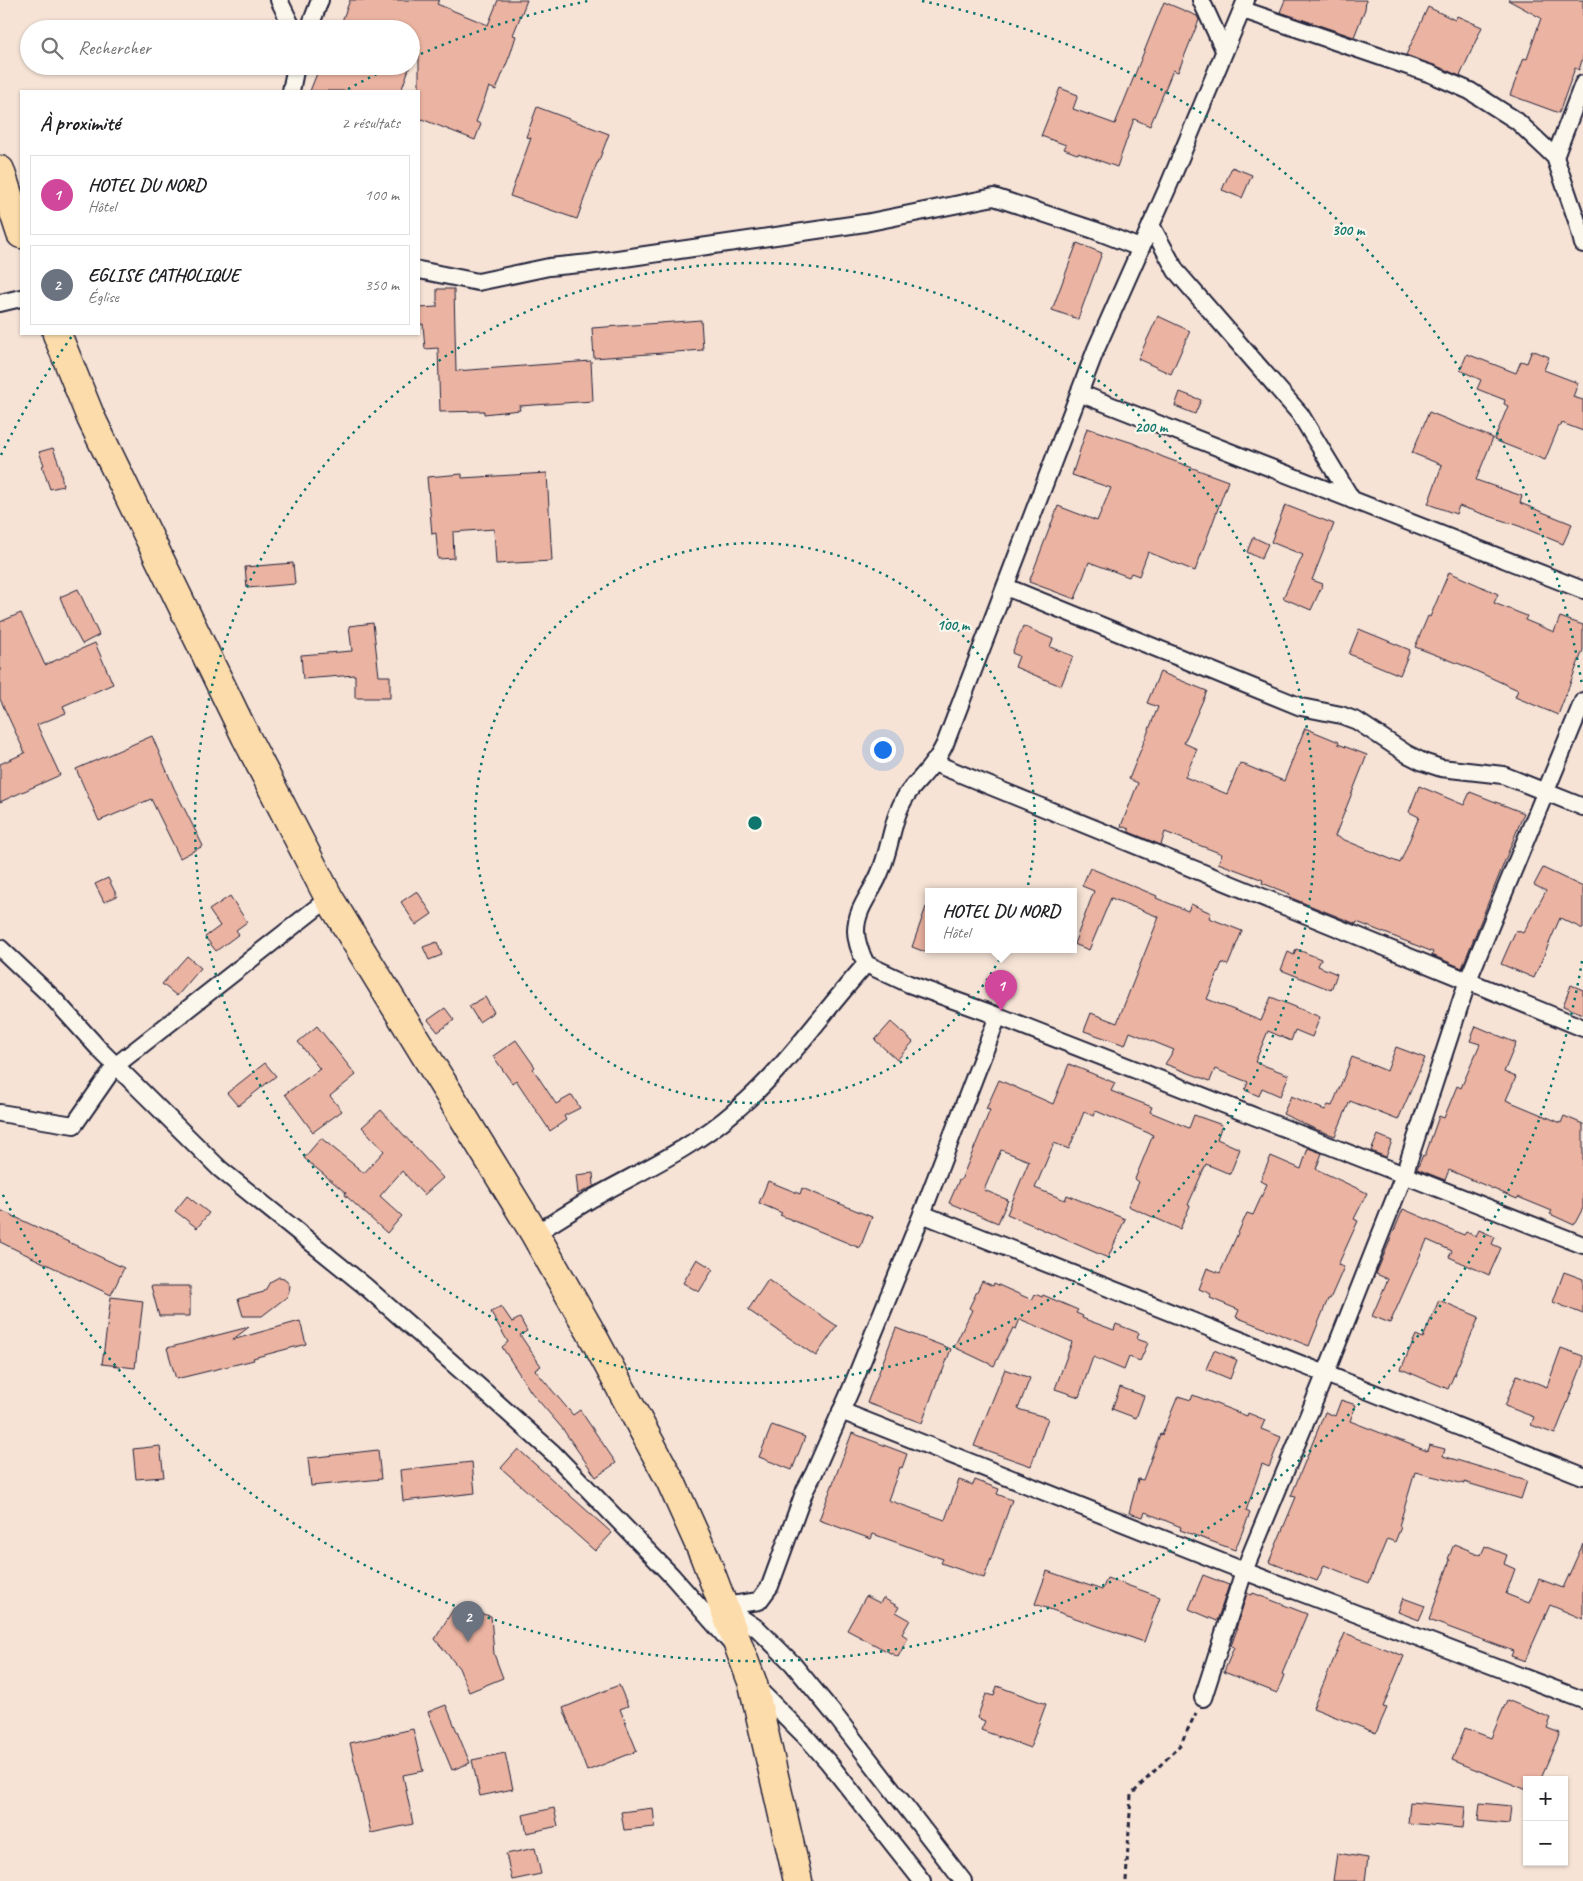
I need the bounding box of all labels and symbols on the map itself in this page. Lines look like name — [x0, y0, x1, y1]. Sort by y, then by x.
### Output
text: 300 m — [1332, 221, 1366, 240]
text: 200 m — [1135, 418, 1169, 437]
text: 100 m — [937, 616, 971, 635]
your location — [870, 737, 896, 763]
centre of rings — [746, 814, 764, 832]
pin: 1 — [985, 970, 1017, 1011]
pin: 2 — [452, 1601, 484, 1642]

